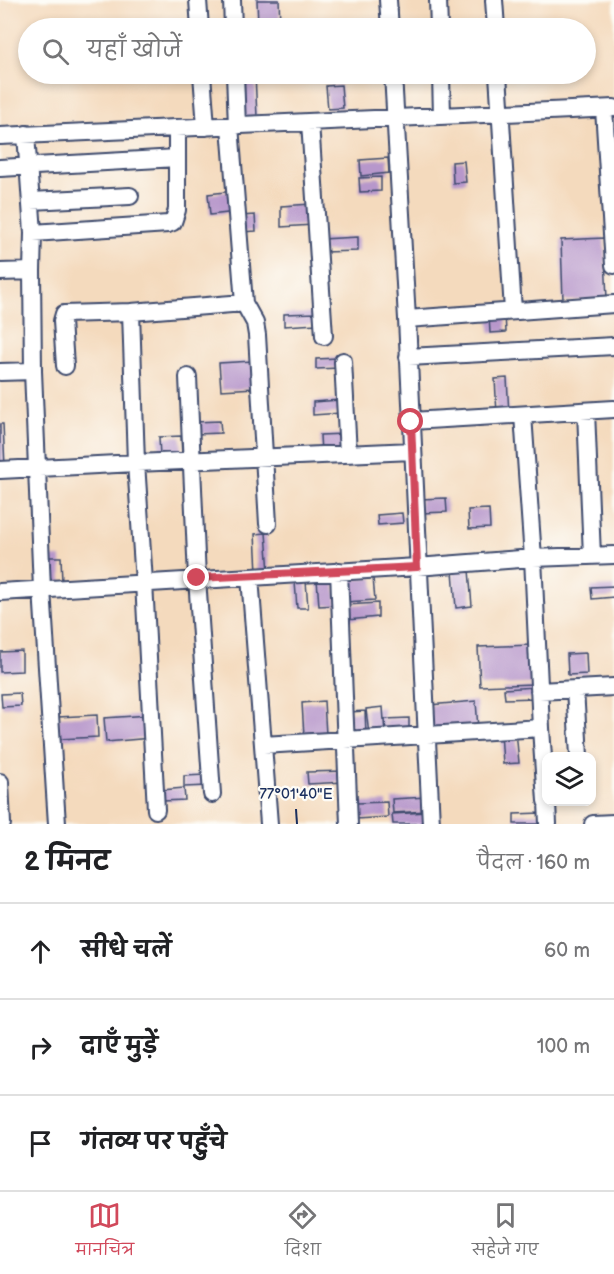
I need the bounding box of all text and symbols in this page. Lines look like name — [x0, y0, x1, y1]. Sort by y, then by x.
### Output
search box — [18, 18, 596, 84]
icon: search — [39, 35, 72, 68]
text: यहाँ खोजें — [87, 37, 182, 64]
route start — [397, 408, 423, 434]
route end — [183, 564, 209, 590]
map controls — [542, 752, 596, 806]
button: layers — [542, 752, 596, 806]
text: 77°01'40"E — [259, 785, 333, 804]
text: 2 मिनट — [24, 847, 110, 878]
text: पैदल · 160 m — [477, 851, 590, 875]
icon: ahead — [24, 935, 57, 968]
text: सीधे चलें — [81, 937, 171, 964]
text: 60 m — [544, 939, 590, 963]
icon: right — [24, 1031, 57, 1064]
text: दाएँ मुड़ें — [81, 1033, 158, 1060]
text: 100 m — [537, 1035, 590, 1059]
icon: arrive — [24, 1127, 57, 1160]
text: गंतव्य पर पहुँचे — [81, 1129, 227, 1156]
tab: मानचित्र — [75, 1199, 134, 1267]
tab: दिशा — [285, 1199, 321, 1267]
tab: सहेजे गए — [472, 1199, 539, 1267]

